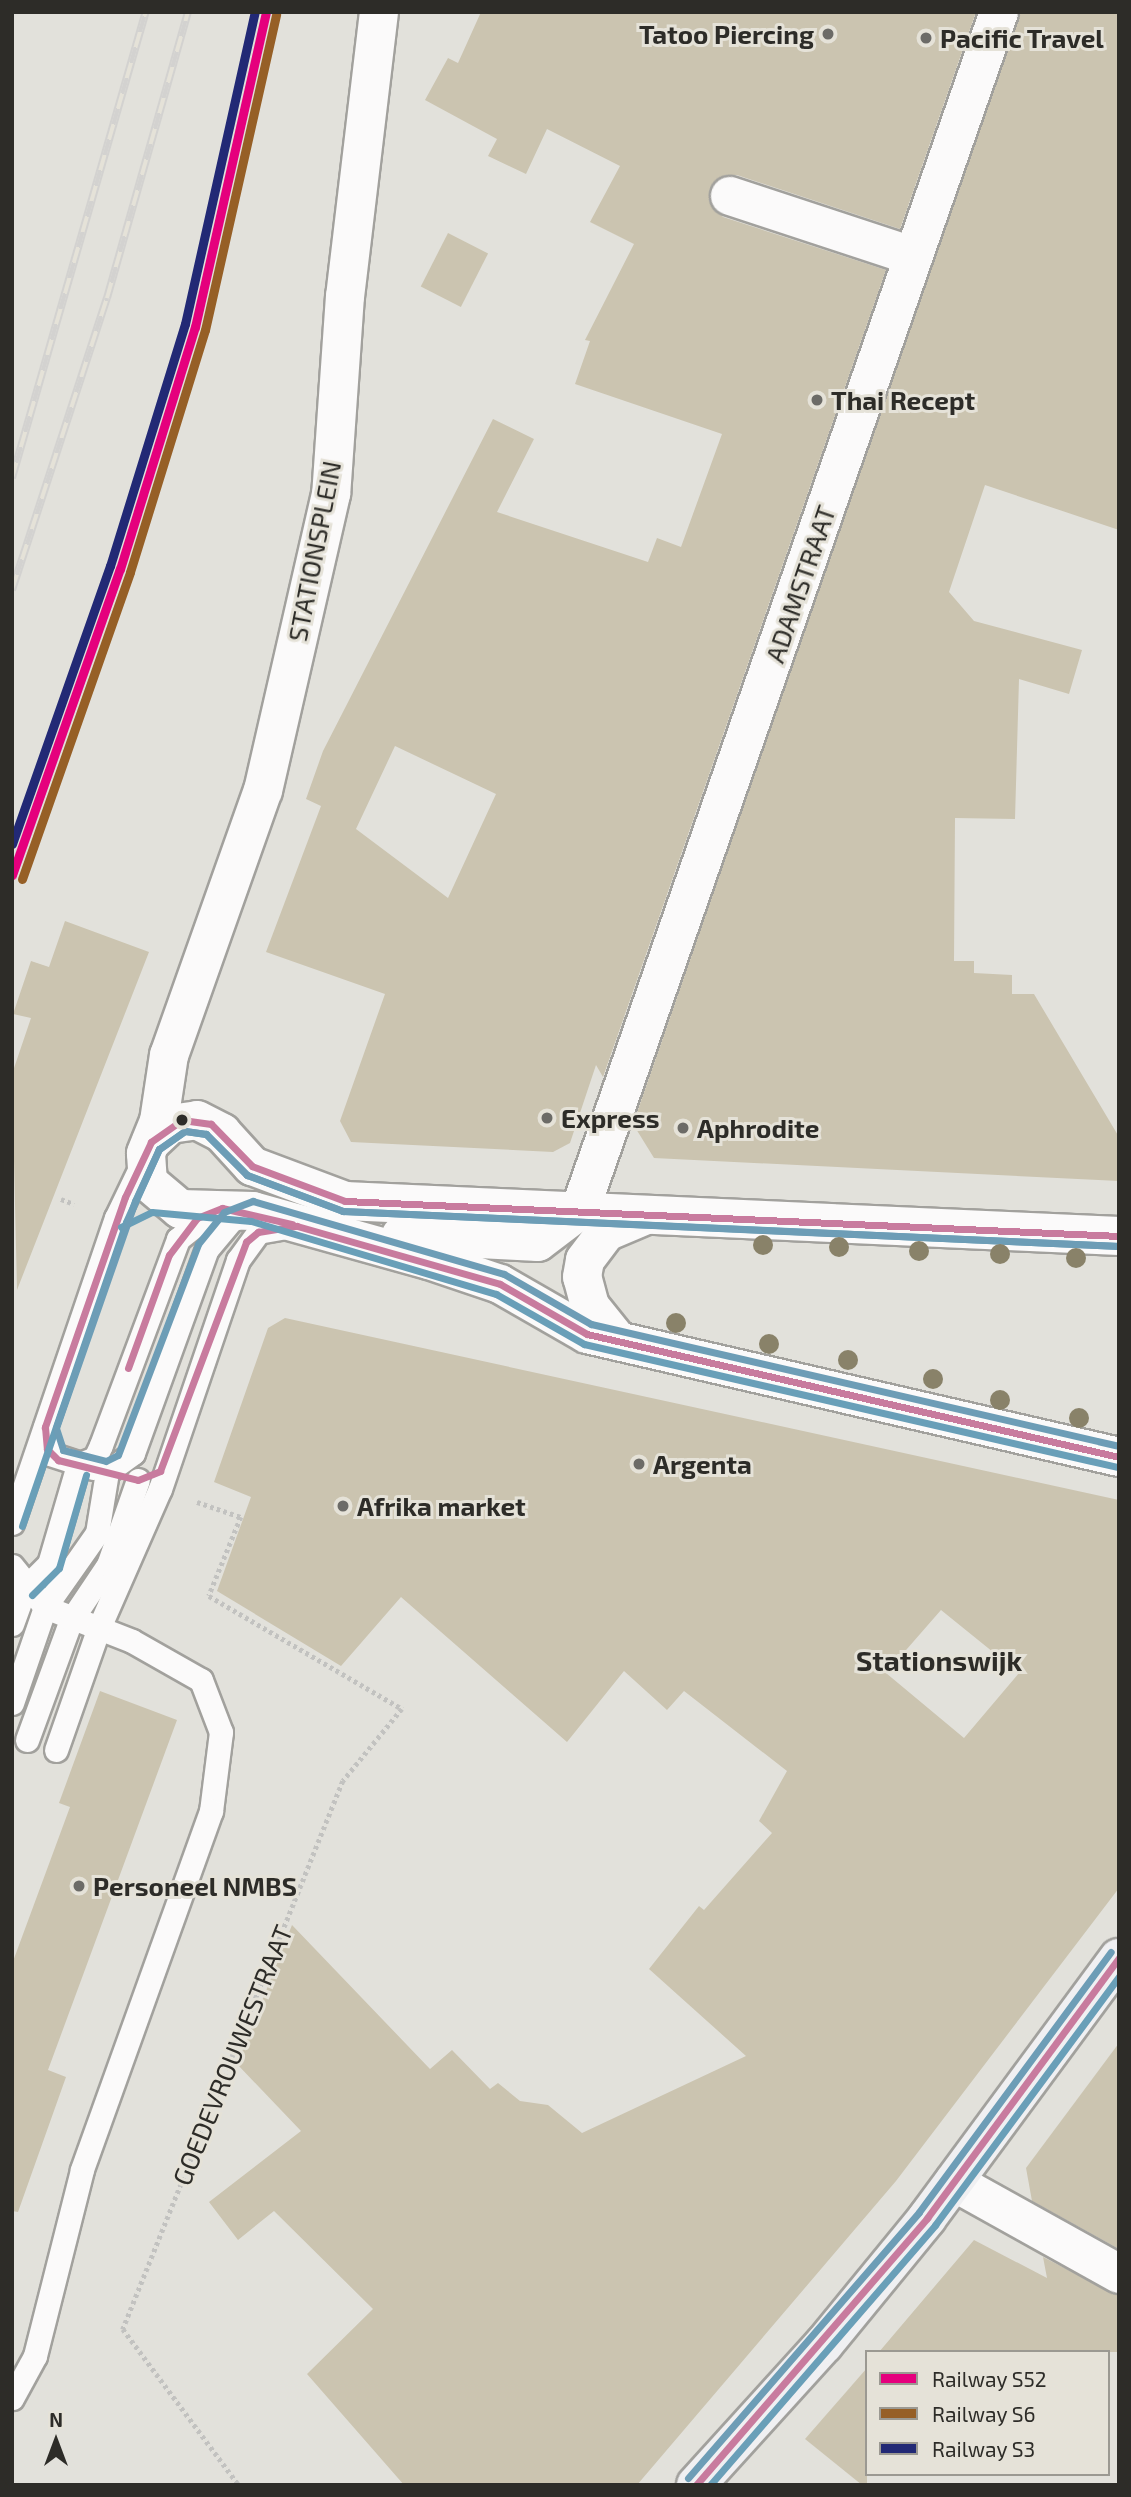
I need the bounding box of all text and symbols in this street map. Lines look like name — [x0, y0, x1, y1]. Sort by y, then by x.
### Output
place label: Tatoo Piercing — [639, 18, 814, 50]
place label: Pacific Travel — [940, 22, 1104, 54]
marker: Tatoo Piercing — [820, 26, 836, 42]
marker: Pacific Travel — [918, 30, 934, 46]
place label: Thai Recept — [831, 384, 975, 416]
marker: Thai Recept — [809, 392, 825, 408]
street label: STATIONSPLEIN — [281, 458, 347, 644]
street label: ADAMSTRAAT — [759, 501, 841, 667]
place label: Express — [561, 1102, 660, 1134]
marker: Express — [539, 1110, 555, 1126]
place label: Aphrodite — [697, 1112, 819, 1144]
unlabelled marker — [175, 1113, 189, 1127]
marker: Aphrodite — [675, 1120, 691, 1136]
place label: Argenta — [653, 1448, 752, 1480]
marker: Argenta — [631, 1456, 647, 1472]
place label: Afrika market — [357, 1490, 526, 1522]
marker: Afrika market — [335, 1498, 351, 1514]
district label: Stationswijk — [856, 1643, 1022, 1677]
place label: Personeel NMBS — [93, 1870, 297, 1902]
marker: Personeel NMBS — [71, 1878, 87, 1894]
street label: GOEDEVROUWESTRAAT — [166, 1920, 298, 2190]
legend — [865, 2350, 1110, 2476]
text: Railway S52 — [932, 2366, 1047, 2391]
text: Railway S6 — [932, 2401, 1036, 2426]
north arrow — [21, 2406, 91, 2476]
text: N — [49, 2408, 63, 2431]
text: Railway S3 — [932, 2436, 1035, 2461]

